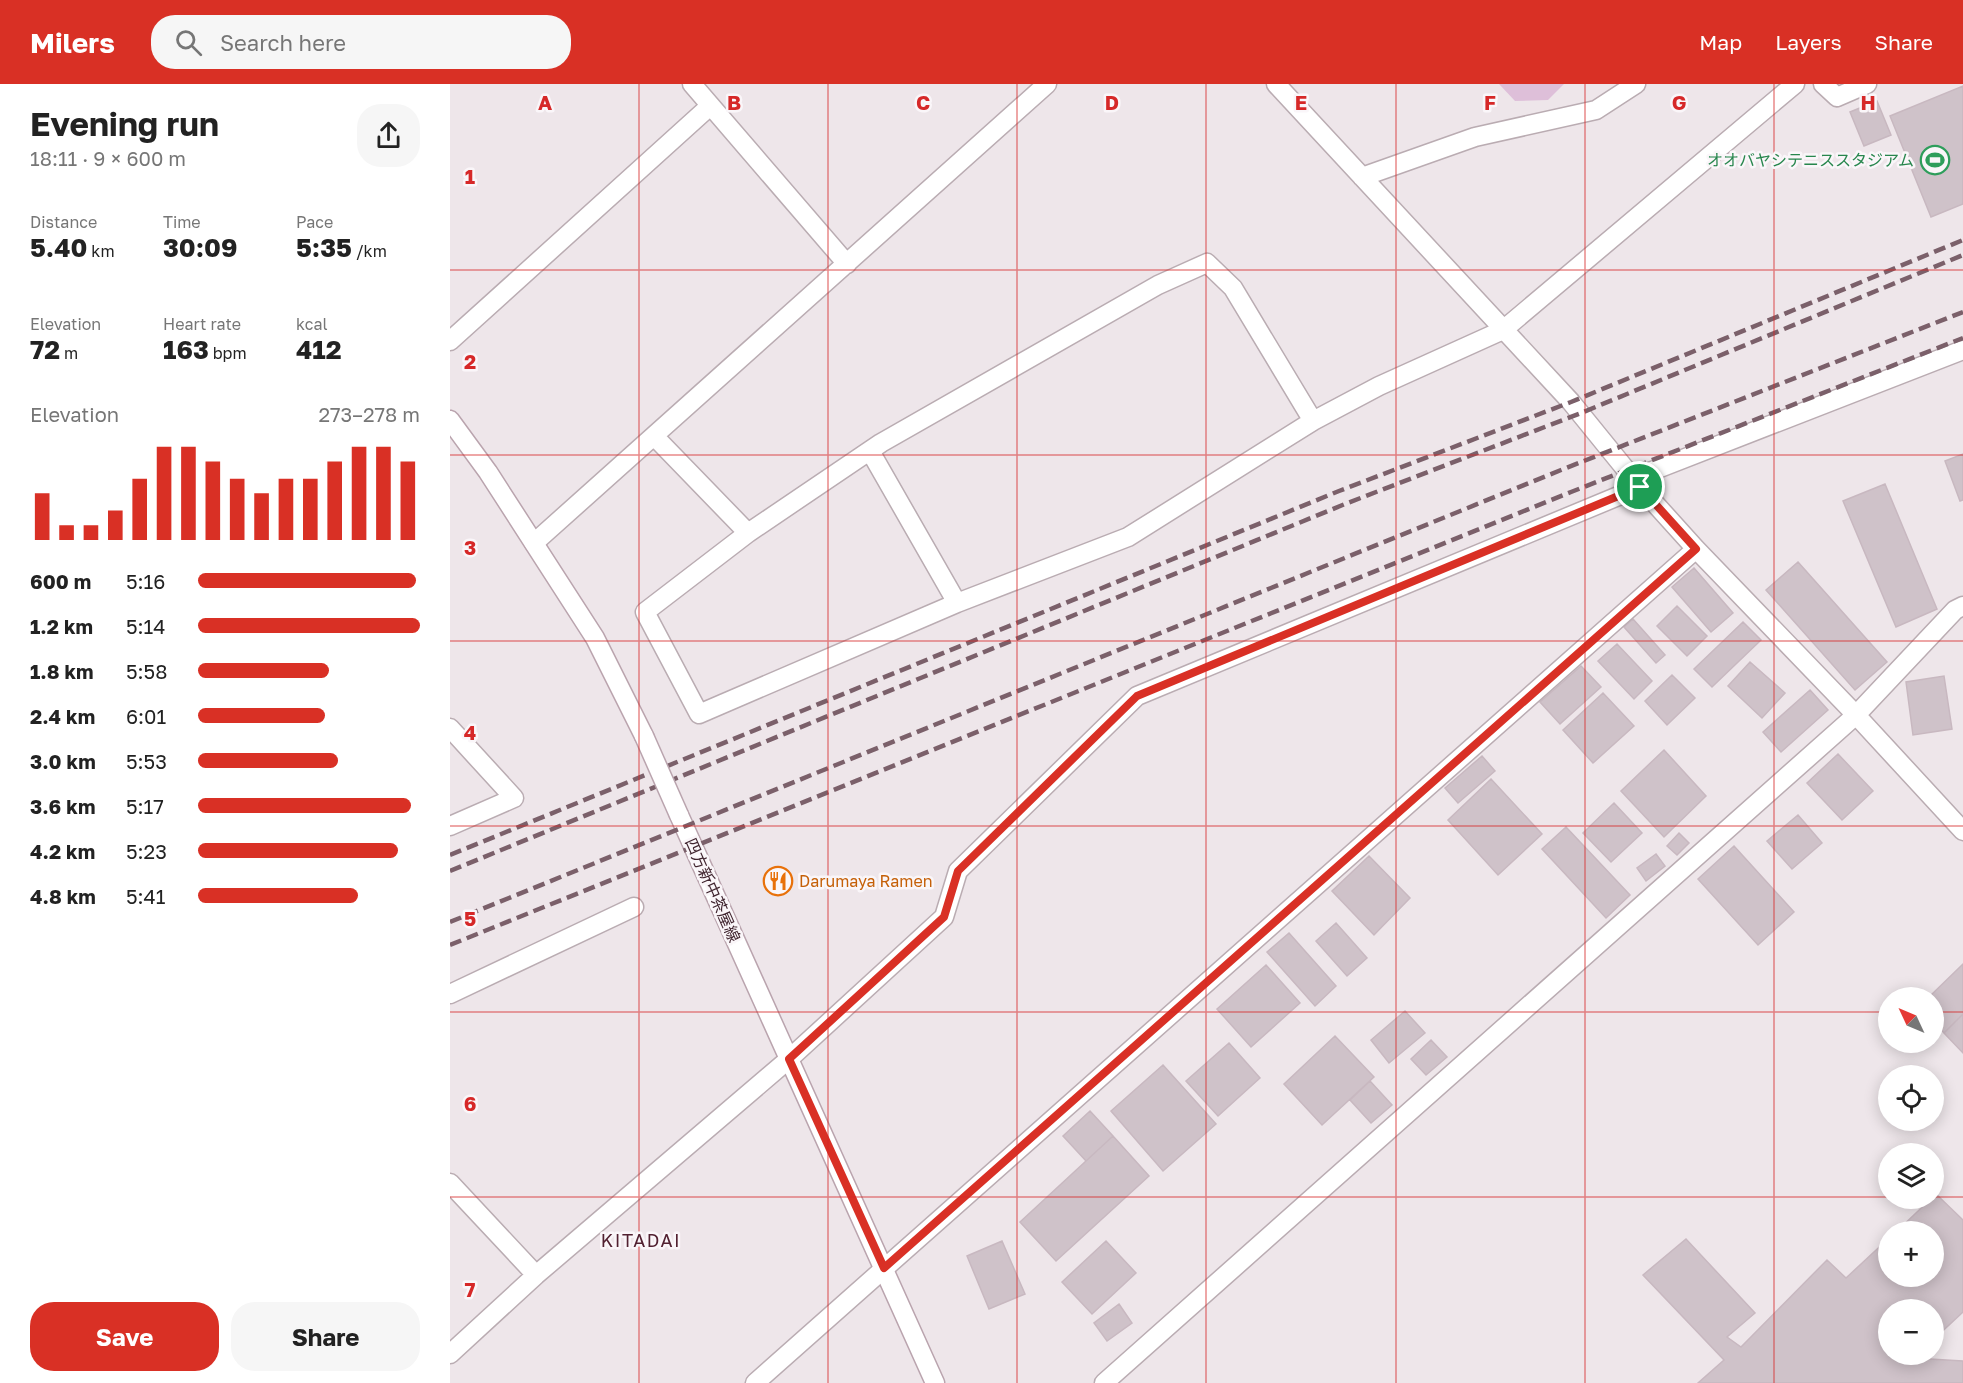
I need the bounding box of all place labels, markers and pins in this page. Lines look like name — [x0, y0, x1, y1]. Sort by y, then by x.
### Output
sports icon: オオバヤシテニススタジアム — [1919, 144, 1951, 176]
place label: オオバヤシテニススタジアム — [1707, 150, 1914, 170]
pin — [1614, 461, 1665, 512]
restaurant icon: Darumaya Ramen — [762, 865, 794, 897]
place label: Darumaya Ramen — [799, 871, 933, 891]

